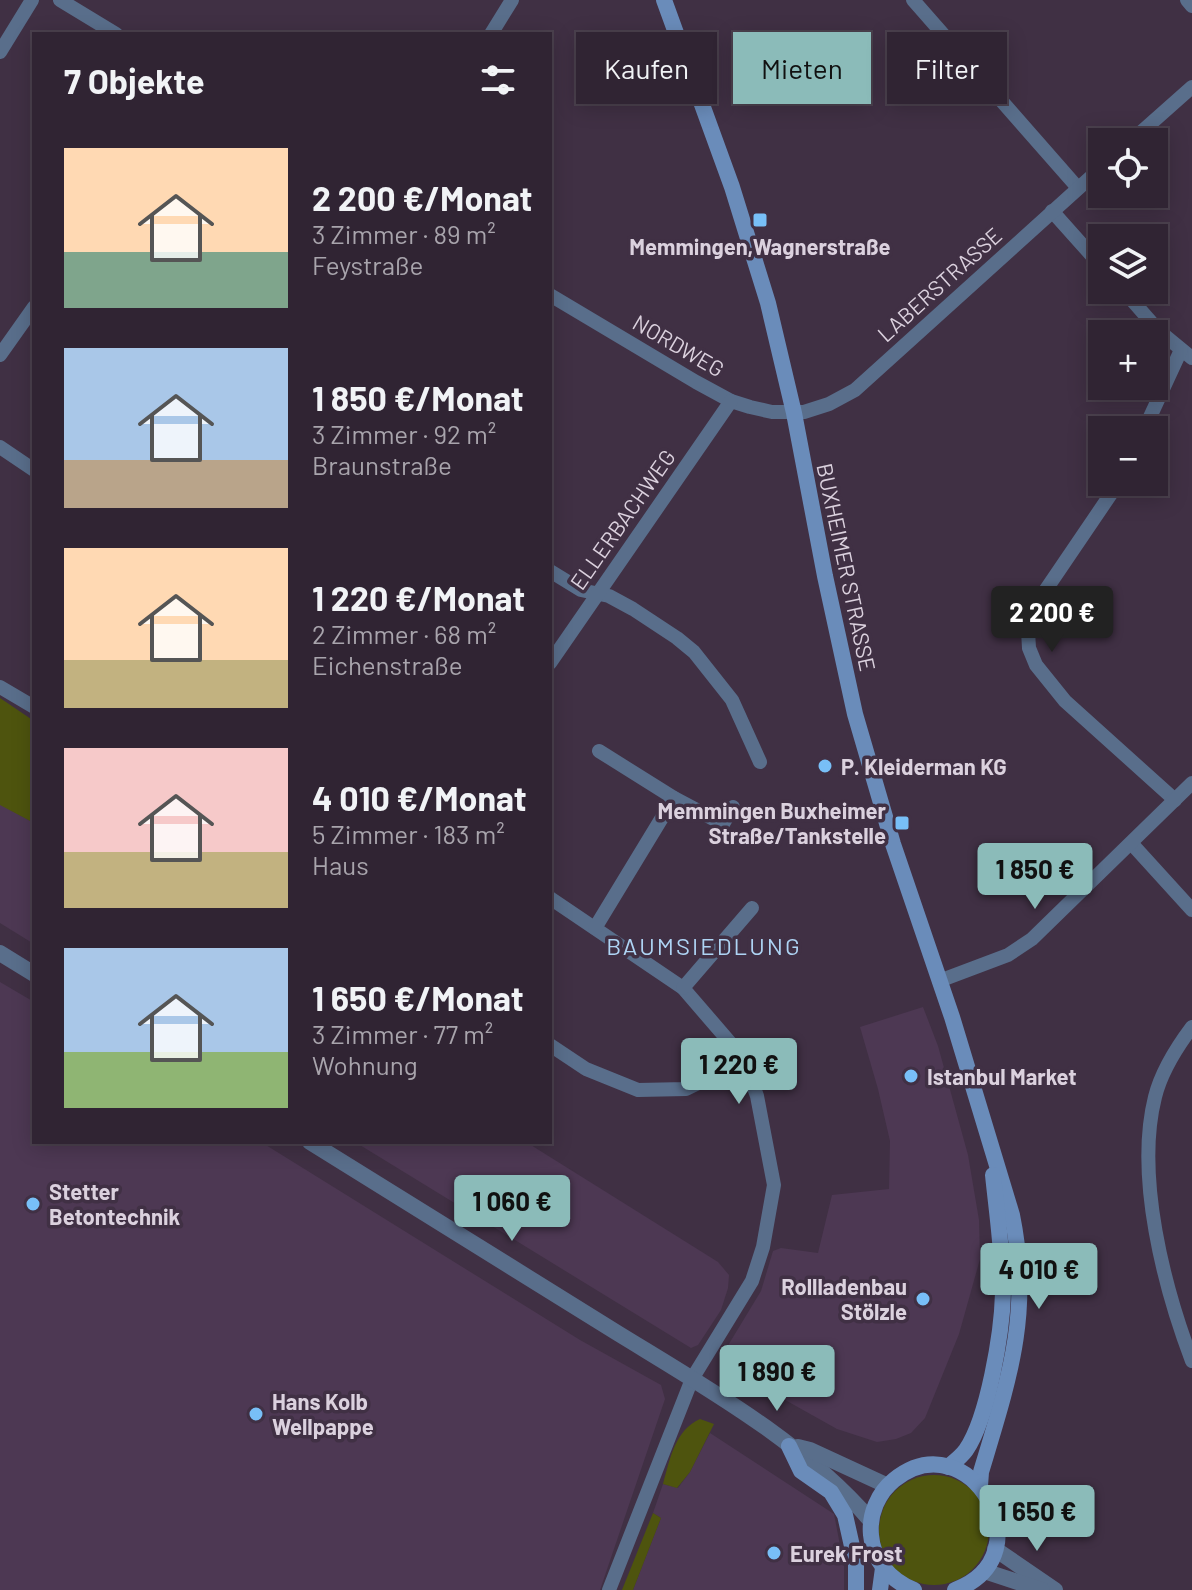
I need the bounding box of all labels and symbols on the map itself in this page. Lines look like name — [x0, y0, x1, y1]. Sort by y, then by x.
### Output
marker: Memmingen,Wagnerstraße — [751, 211, 769, 229]
street label: LABERSTRASSE — [872, 221, 1006, 347]
place label: Memmingen,Wagnerstraße — [629, 233, 891, 259]
street label: NORDWEG — [629, 308, 729, 382]
street label: ELLERBACHWEG — [564, 444, 680, 594]
street label: BUXHEIMER STRASSE — [812, 461, 882, 673]
pin: 2 200 € — [978, 586, 1126, 654]
place label: P. Kleiderman KG — [841, 753, 1007, 779]
marker: P. Kleiderman KG — [816, 757, 834, 775]
place label: Memmingen Buxheimer Straße/Tankstelle — [658, 797, 887, 848]
marker: Memmingen Buxheimer Straße/Tankstelle — [893, 814, 911, 832]
pin: 1 850 € — [961, 843, 1109, 911]
district label: BAUMSIEDLUNG — [606, 931, 802, 960]
pin: 1 220 € — [665, 1038, 813, 1106]
place label: Istanbul Market — [927, 1063, 1077, 1089]
marker: Istanbul Market — [902, 1067, 920, 1085]
pin: 1 060 € — [438, 1175, 586, 1243]
place label: Stetter Betontechnik — [49, 1178, 181, 1229]
marker: Stetter Betontechnik — [24, 1195, 42, 1213]
pin: 4 010 € — [965, 1243, 1113, 1311]
place label: Rollladenbau Stölzle — [781, 1273, 907, 1324]
marker: Rollladenbau Stölzle — [914, 1290, 932, 1308]
pin: 1 890 € — [703, 1345, 851, 1413]
place label: Hans Kolb Wellpappe — [272, 1388, 374, 1439]
marker: Hans Kolb Wellpappe — [247, 1405, 265, 1423]
pin: 1 650 € — [963, 1485, 1111, 1553]
place label: Eurek Frost — [790, 1540, 903, 1566]
marker: Eurek Frost — [765, 1544, 783, 1562]

